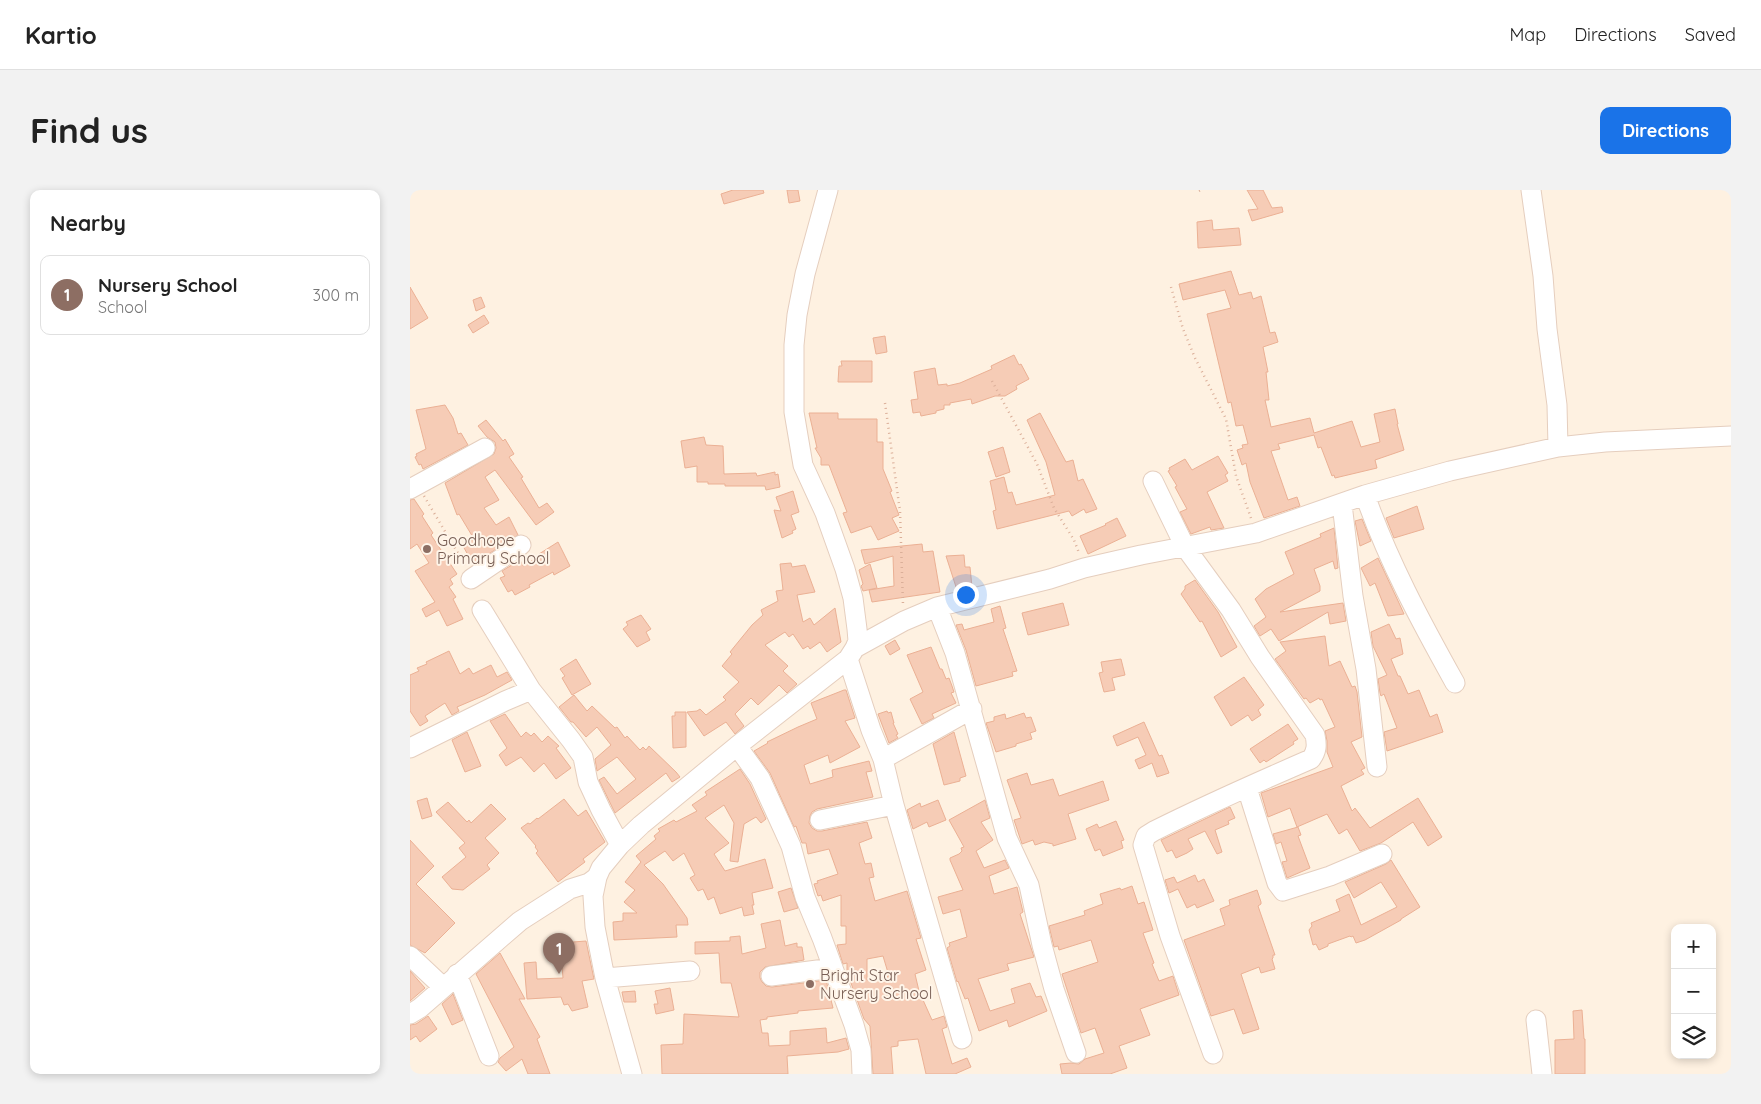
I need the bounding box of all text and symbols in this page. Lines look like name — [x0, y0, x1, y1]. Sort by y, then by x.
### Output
text: Kartio — [25, 20, 97, 50]
text: Map — [1509, 23, 1546, 46]
text: Directions — [1574, 23, 1657, 46]
text: Saved — [1685, 23, 1736, 46]
button: Directions — [1600, 107, 1731, 154]
text: Find us — [30, 108, 148, 152]
text: Nearby — [50, 210, 126, 236]
text: Nursery School — [98, 273, 238, 297]
text: 1 — [64, 285, 70, 305]
text: 300 m — [313, 285, 359, 305]
text: School — [98, 297, 147, 317]
place label: Goodhope Primary School — [437, 530, 549, 568]
marker: Goodhope Primary School — [421, 543, 433, 555]
your location — [953, 582, 979, 608]
map controls — [1671, 924, 1716, 1059]
button: + — [1671, 924, 1716, 969]
pin: 1 — [543, 933, 575, 974]
place label: Bright Star Nursery School — [820, 965, 932, 1003]
button: − — [1671, 969, 1716, 1014]
marker: Bright Star Nursery School — [804, 978, 816, 990]
button: layers — [1671, 1014, 1716, 1059]

